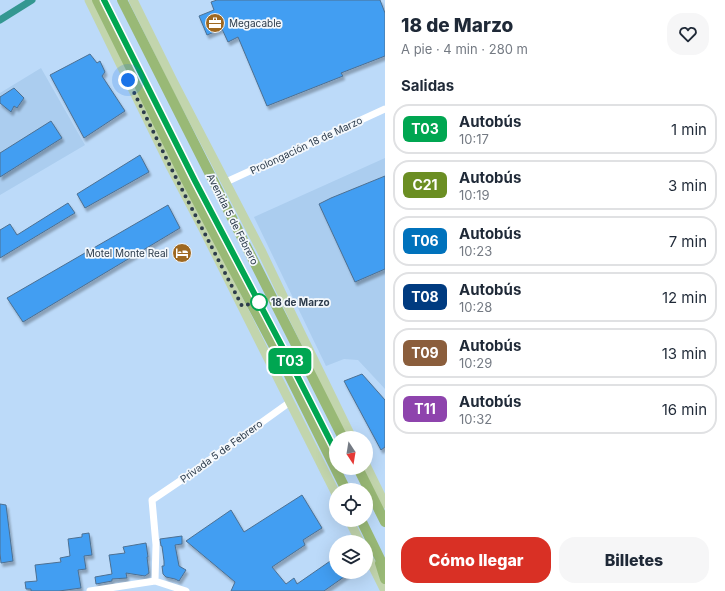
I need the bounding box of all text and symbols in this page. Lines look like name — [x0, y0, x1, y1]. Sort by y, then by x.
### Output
office icon: Megacable — [204, 12, 226, 34]
button: heart — [667, 13, 709, 55]
text: 18 de Marzo — [401, 14, 513, 37]
place label: Megacable — [229, 17, 282, 29]
text: A pie · 4 min · 280 m — [401, 41, 528, 57]
your location — [118, 70, 138, 90]
text: Salidas — [401, 76, 454, 95]
text: Autobús — [459, 112, 521, 131]
street label: Prolongación 18 de Marzo — [248, 114, 364, 176]
text: T03 — [411, 120, 439, 137]
text: 1 min — [671, 120, 707, 139]
text: 10:17 — [459, 131, 489, 147]
text: Autobús — [459, 168, 521, 187]
street label: Avenida 5 de Febrero — [205, 172, 261, 266]
text: C21 — [412, 176, 438, 193]
text: 3 min — [668, 176, 707, 195]
text: 10:19 — [459, 187, 490, 203]
text: Autobús — [459, 224, 521, 243]
text: T06 — [411, 232, 439, 249]
text: 7 min — [669, 232, 707, 251]
hotel icon: Motel Monte Real — [171, 242, 193, 264]
text: 10:23 — [459, 243, 492, 259]
place label: Motel Monte Real — [86, 247, 168, 259]
text: Autobús — [459, 280, 521, 299]
text: T08 — [411, 288, 439, 305]
text: 12 min — [662, 288, 707, 307]
marker: 18 de Marzo — [250, 293, 268, 311]
place label: 18 de Marzo — [271, 296, 330, 308]
text: 10:28 — [459, 299, 492, 315]
text: Autobús — [459, 336, 521, 355]
text: T09 — [411, 344, 439, 361]
text: 13 min — [662, 344, 707, 363]
line badge: T03 — [267, 348, 313, 374]
text: T03 — [276, 352, 304, 369]
text: 10:29 — [459, 355, 492, 371]
text: Autobús — [459, 392, 521, 411]
text: T11 — [414, 400, 436, 417]
text: 16 min — [662, 400, 707, 419]
text: 10:32 — [459, 411, 492, 427]
street label: Privada 5 de Febrero — [178, 417, 264, 485]
north arrow — [329, 431, 373, 475]
map controls — [329, 431, 373, 579]
button: locate — [329, 483, 373, 527]
button: layers — [329, 535, 373, 579]
button: Cómo llegar — [401, 537, 551, 583]
button: Billetes — [559, 537, 709, 583]

